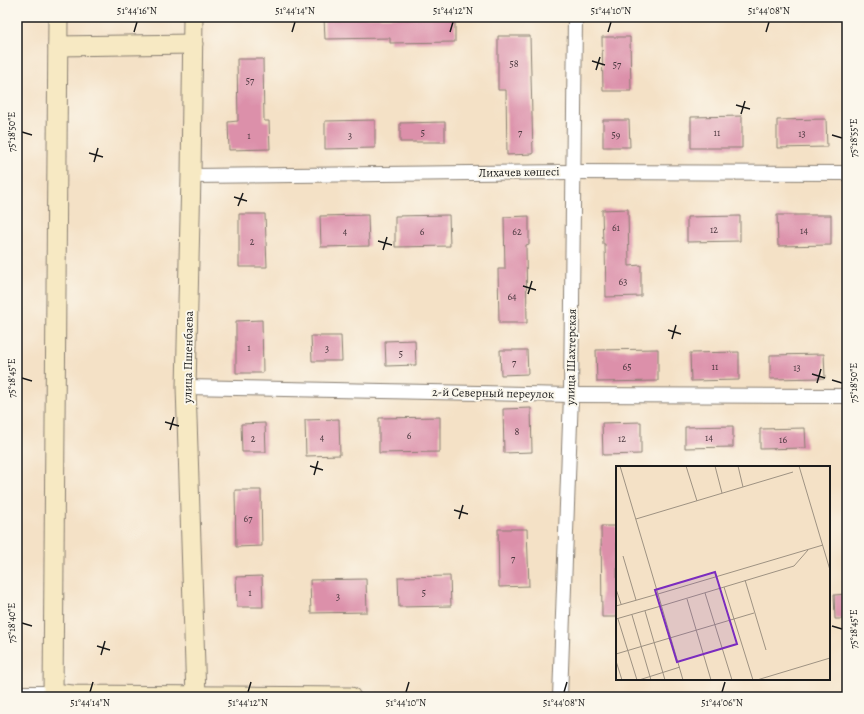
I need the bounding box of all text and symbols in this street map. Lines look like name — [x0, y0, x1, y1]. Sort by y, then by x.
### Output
text: 51°44'16"N — [117, 4, 157, 17]
text: 51°44'14"N — [275, 4, 315, 17]
text: 51°44'12"N — [433, 4, 473, 17]
text: 51°44'10"N — [591, 4, 631, 17]
text: 51°44'08"N — [748, 4, 790, 17]
house number: 58 — [509, 57, 519, 70]
house number: 57 — [613, 58, 622, 71]
house number: 57 — [246, 74, 255, 87]
text: 75°18'50"E — [5, 112, 18, 152]
text: 75°18'55"E — [847, 118, 860, 158]
house number: 5 — [421, 126, 425, 139]
house number: 7 — [518, 126, 523, 139]
house number: 11 — [714, 126, 721, 139]
house number: 13 — [798, 127, 806, 140]
house number: 59 — [612, 128, 621, 141]
house number: 1 — [247, 129, 251, 142]
house number: 3 — [348, 129, 352, 142]
street label: Лихачев көшесі — [478, 163, 560, 181]
house number: 61 — [612, 221, 621, 234]
house number: 12 — [710, 223, 718, 236]
house number: 14 — [800, 224, 808, 237]
house number: 4 — [343, 225, 348, 238]
house number: 6 — [420, 225, 425, 238]
house number: 62 — [512, 225, 522, 238]
house number: 2 — [250, 235, 255, 248]
house number: 63 — [619, 275, 627, 288]
house number: 64 — [507, 290, 517, 303]
street label: улица Шахтерская — [562, 308, 580, 406]
street label: улица Пшенбаева — [179, 310, 197, 404]
house number: 1 — [247, 341, 251, 354]
house number: 3 — [325, 342, 329, 355]
house number: 5 — [399, 347, 403, 360]
house number: 7 — [512, 356, 517, 369]
text: 75°18'45"E — [5, 358, 18, 398]
house number: 65 — [623, 360, 631, 373]
house number: 11 — [712, 360, 719, 373]
house number: 13 — [793, 361, 801, 374]
text: 75°18'50"E — [847, 363, 860, 403]
street label: 2-й Северный переулок — [432, 384, 554, 402]
house number: 8 — [515, 425, 520, 438]
house number: 6 — [407, 429, 412, 442]
house number: 4 — [320, 431, 325, 444]
house number: 14 — [705, 431, 713, 444]
house number: 2 — [251, 432, 256, 445]
house number: 12 — [618, 432, 626, 445]
house number: 16 — [779, 433, 787, 446]
inset map — [616, 466, 830, 680]
house number: 67 — [244, 512, 253, 525]
house number: 7 — [511, 552, 516, 565]
house number: 1 — [248, 586, 252, 599]
house number: 5 — [422, 586, 426, 599]
house number: 3 — [336, 590, 340, 603]
text: 75°18'40"E — [5, 603, 18, 643]
text: 75°18'45"E — [847, 609, 860, 649]
text: 51°44'14"N — [70, 696, 110, 709]
text: 51°44'12"N — [228, 696, 268, 709]
text: 51°44'10"N — [386, 696, 426, 709]
text: 51°44'08"N — [543, 696, 585, 709]
text: 51°44'06"N — [701, 696, 743, 709]

